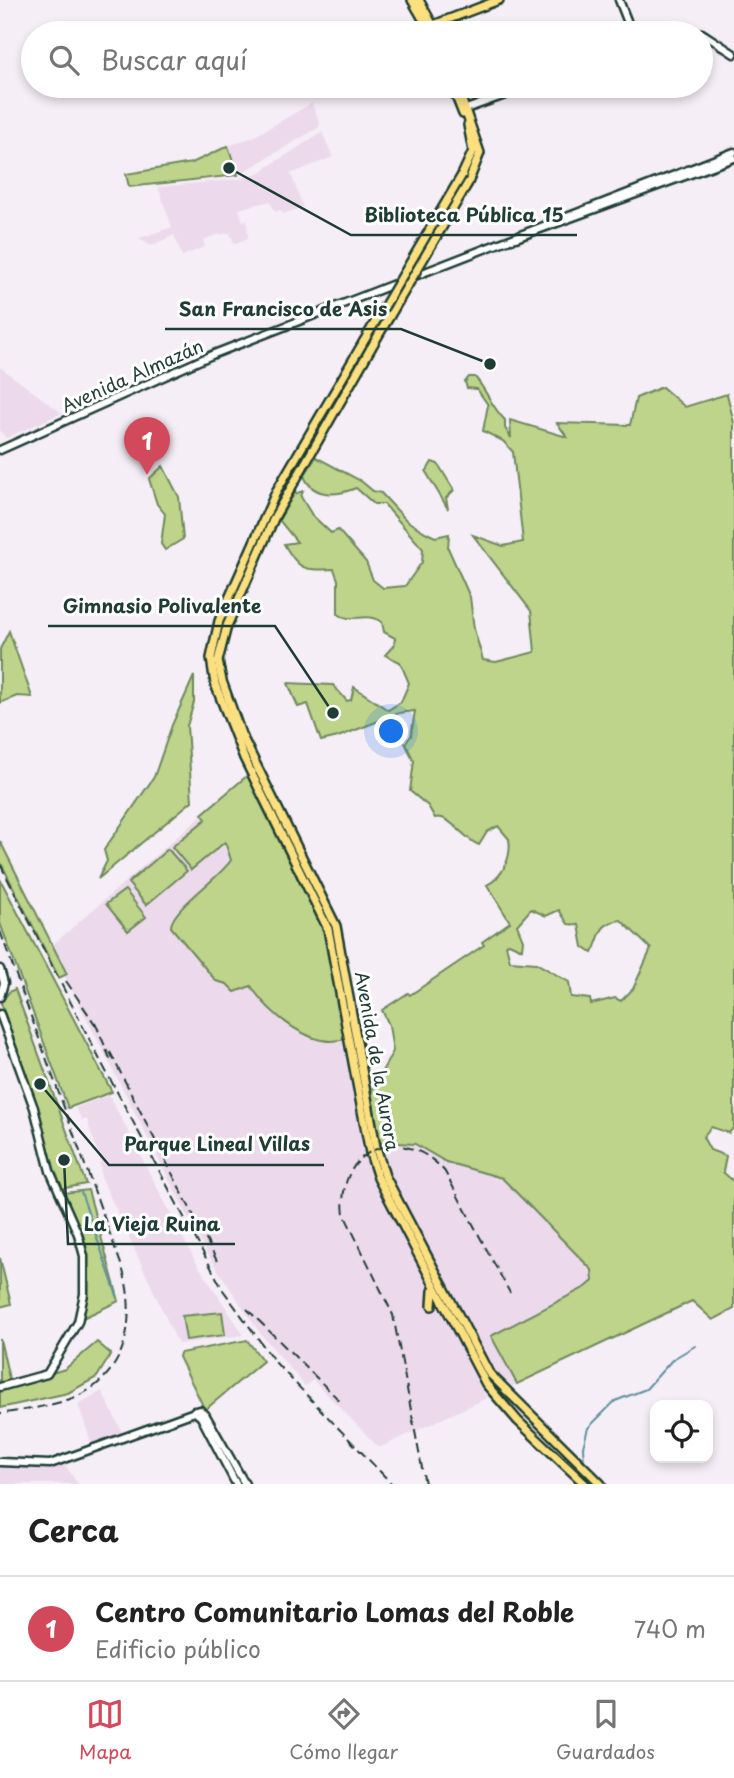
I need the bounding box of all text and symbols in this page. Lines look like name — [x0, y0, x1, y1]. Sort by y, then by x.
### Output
search box — [21, 21, 713, 98]
text: Buscar aquí — [101, 40, 247, 79]
icon: search — [45, 41, 83, 79]
callout: Biblioteca Pública 15 — [351, 195, 577, 235]
text: Biblioteca Pública 15 — [364, 200, 564, 228]
callout: San Francisco de Asis — [165, 289, 401, 329]
text: San Francisco de Asis — [179, 294, 387, 322]
street label: Avenida Almazán — [57, 332, 207, 418]
pin: 1 — [124, 417, 170, 475]
callout: Gimnasio Polivalente — [48, 586, 275, 626]
text: Gimnasio Polivalente — [63, 591, 261, 619]
your location — [374, 714, 408, 748]
street label: Avenida de la Aurora — [349, 969, 407, 1153]
callout: Parque Lineal Villas — [109, 1125, 324, 1165]
text: Parque Lineal Villas — [124, 1129, 310, 1157]
callout: La Vieja Ruina — [68, 1204, 235, 1244]
text: La Vieja Ruina — [84, 1209, 221, 1237]
map controls — [650, 1400, 713, 1463]
button: locate — [650, 1400, 713, 1463]
text: Cerca — [28, 1507, 119, 1552]
text: Centro Comunitario Lomas del Roble — [95, 1592, 574, 1631]
text: 1 — [46, 1611, 57, 1646]
text: 740 m — [634, 1611, 706, 1646]
text: Edificio público — [95, 1631, 261, 1666]
tab: Mapa — [79, 1695, 131, 1765]
tab: Cómo llegar — [289, 1695, 398, 1765]
tab: Guardados — [556, 1695, 655, 1765]

